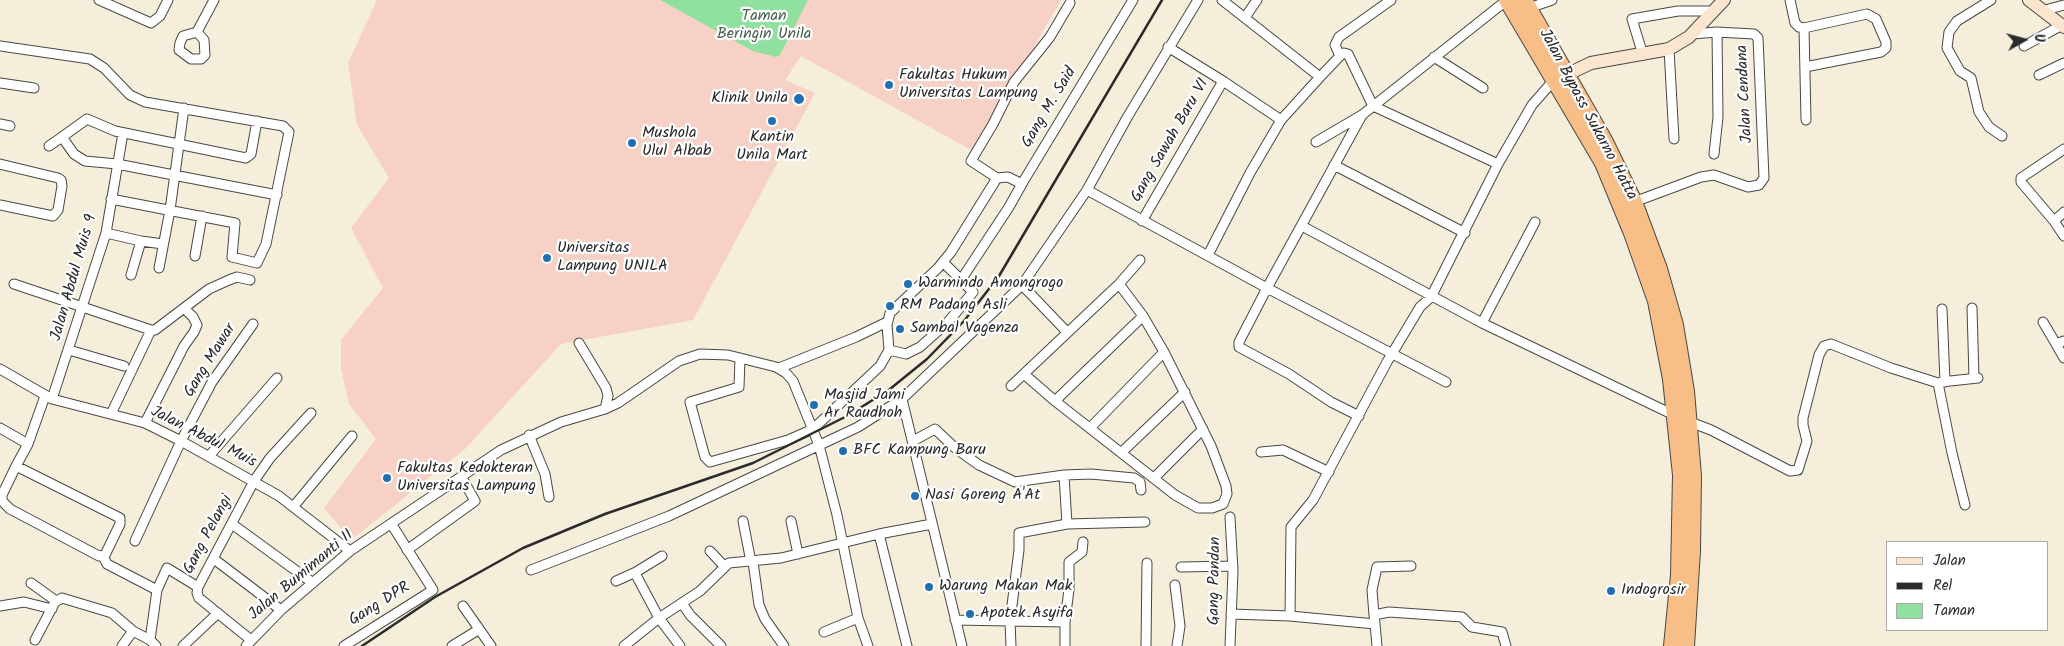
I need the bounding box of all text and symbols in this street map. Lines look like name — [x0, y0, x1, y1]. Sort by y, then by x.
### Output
park label: Taman Beringin Unila — [717, 7, 811, 45]
north arrow — [1999, 15, 2049, 65]
street label: Jalan Bypass Sukarno Hatta — [1534, 26, 1640, 204]
text: U — [2027, 33, 2050, 44]
street label: Jalan Cendana — [1734, 44, 1758, 144]
street label: Gang M. Said — [1018, 64, 1082, 152]
place label: Fakultas Hukum Universitas Lampung — [899, 66, 1038, 104]
street label: Gang Sawah Baru VI — [1128, 76, 1214, 206]
marker: Fakultas Hukum Universitas Lampung — [883, 79, 895, 91]
place label: Klinik Unila — [711, 89, 788, 109]
marker: Klinik Unila — [792, 92, 806, 106]
marker: Kantin Unila Mart — [766, 115, 778, 127]
place label: Mushola Ulul Albab — [642, 124, 711, 162]
place label: Kantin Unila Mart — [736, 128, 808, 166]
marker: Mushola Ulul Albab — [626, 137, 638, 149]
street label: Jalan Abdul Muis 9 — [48, 213, 102, 343]
place label: Universitas Lampung UNILA — [557, 239, 668, 277]
marker: Universitas Lampung UNILA — [541, 252, 553, 264]
place label: Warmindo Amongrogo — [918, 274, 1063, 294]
marker: Warmindo Amongrogo — [902, 278, 914, 290]
place label: RM Padang Asli — [900, 296, 1007, 316]
marker: RM Padang Asli — [884, 300, 896, 312]
place label: Sambal Vagenza — [910, 319, 1019, 339]
street label: Gang Mawar — [181, 320, 241, 402]
marker: Sambal Vagenza — [894, 323, 906, 335]
place label: Masjid Jami Ar Raudhoh — [824, 386, 905, 424]
marker: Masjid Jami Ar Raudhoh — [808, 399, 820, 411]
street label: Jalan Abdul Muis — [147, 403, 259, 473]
place label: BFC Kampung Baru — [853, 441, 986, 461]
marker: BFC Kampung Baru — [837, 445, 849, 457]
place label: Fakultas Kedokteran Universitas Lampung — [397, 459, 536, 497]
marker: Fakultas Kedokteran Universitas Lampung — [381, 472, 393, 484]
place label: Nasi Goreng A'At — [925, 486, 1040, 506]
marker: Nasi Goreng A'At — [909, 490, 921, 502]
street label: Gang Pelangi — [180, 492, 238, 578]
street label: Jalan Bumimanti II — [246, 527, 358, 625]
street label: Gang Pandan — [1206, 537, 1226, 625]
legend — [1886, 541, 2049, 631]
text: Jalan — [1933, 549, 1966, 573]
text: Rel — [1933, 574, 1952, 598]
place label: Warung Makan Mak — [939, 577, 1072, 597]
street label: Gang DPR — [346, 579, 414, 631]
marker: Warung Makan Mak — [923, 581, 935, 593]
place label: Indogrosir — [1621, 581, 1686, 601]
marker: Indogrosir — [1605, 585, 1617, 597]
text: Taman — [1933, 599, 1975, 623]
place label: Apotek Asyifa — [980, 604, 1073, 624]
marker: Apotek Asyifa — [964, 608, 976, 620]

